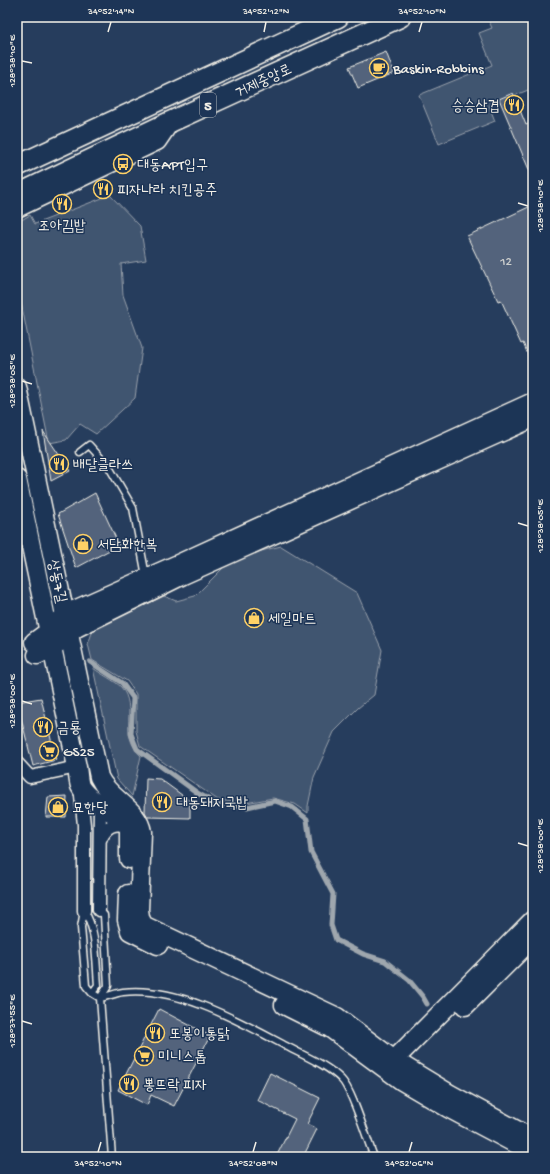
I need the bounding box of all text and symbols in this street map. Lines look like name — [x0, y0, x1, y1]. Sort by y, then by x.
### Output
text: 34°52'14"N — [87, 6, 135, 18]
text: 34°52'12"N — [242, 6, 290, 18]
text: 34°52'10"N — [397, 6, 446, 18]
text: 128°38'10"E — [7, 34, 19, 88]
cafe icon: Baskin-Robbins — [368, 57, 390, 79]
street label: 거제중앙로 — [233, 61, 295, 103]
place label: Baskin-Robbins — [392, 61, 484, 79]
road number: 5 — [200, 93, 216, 117]
restaurant icon: 승승삼겹 — [503, 94, 525, 116]
place label: 승승삼겹 — [452, 98, 500, 116]
bus stop icon: 대동APT입구 — [112, 153, 134, 175]
place label: 대동APT입구 — [137, 157, 208, 175]
restaurant icon: 피자나라 치킨공주 — [92, 178, 114, 200]
text: 128°38'10"E — [535, 179, 547, 233]
place label: 피자나라 치킨공주 — [117, 182, 217, 200]
restaurant icon: 조아김밥 — [51, 193, 73, 215]
place label: 조아김밥 — [38, 218, 86, 236]
house number: 12 — [499, 255, 512, 270]
text: 128°38'05"E — [7, 354, 19, 409]
restaurant icon: 배달클라쓰 — [48, 453, 70, 475]
place label: 배달클라쓰 — [73, 457, 133, 475]
text: 128°38'05"E — [535, 499, 547, 554]
shop icon: 서담화한복 — [72, 533, 94, 555]
place label: 서담화한복 — [97, 537, 157, 555]
street label: 상동7길 — [43, 558, 69, 605]
shop icon: 세일마트 — [243, 607, 265, 629]
place label: 세일마트 — [268, 611, 316, 629]
text: 128°38'00"E — [7, 673, 19, 729]
restaurant icon: 금룡 — [32, 716, 54, 738]
place label: 금룡 — [57, 720, 81, 738]
supermarket icon: GS25 — [38, 740, 60, 762]
place label: GS25 — [63, 744, 95, 762]
restaurant icon: 대동돼지국밥 — [151, 791, 173, 813]
place label: 대동돼지국밥 — [176, 795, 248, 813]
shop icon: 묘한당 — [47, 796, 69, 818]
place label: 묘한당 — [72, 800, 108, 818]
text: 128°38'00"E — [535, 818, 547, 874]
text: 128°37'55"E — [7, 994, 19, 1048]
restaurant icon: 또봉이통닭 — [144, 1022, 166, 1044]
place label: 또봉이통닭 — [169, 1026, 230, 1044]
supermarket icon: 미니스톱 — [133, 1045, 155, 1067]
place label: 미니스톱 — [158, 1049, 206, 1067]
restaurant icon: 뽕뜨락 피자 — [118, 1073, 140, 1095]
place label: 뽕뜨락 피자 — [143, 1077, 207, 1095]
text: 34°52'10"N — [73, 1158, 122, 1170]
text: 34°52'08"N — [228, 1158, 278, 1170]
text: 34°52'06"N — [384, 1158, 434, 1170]

